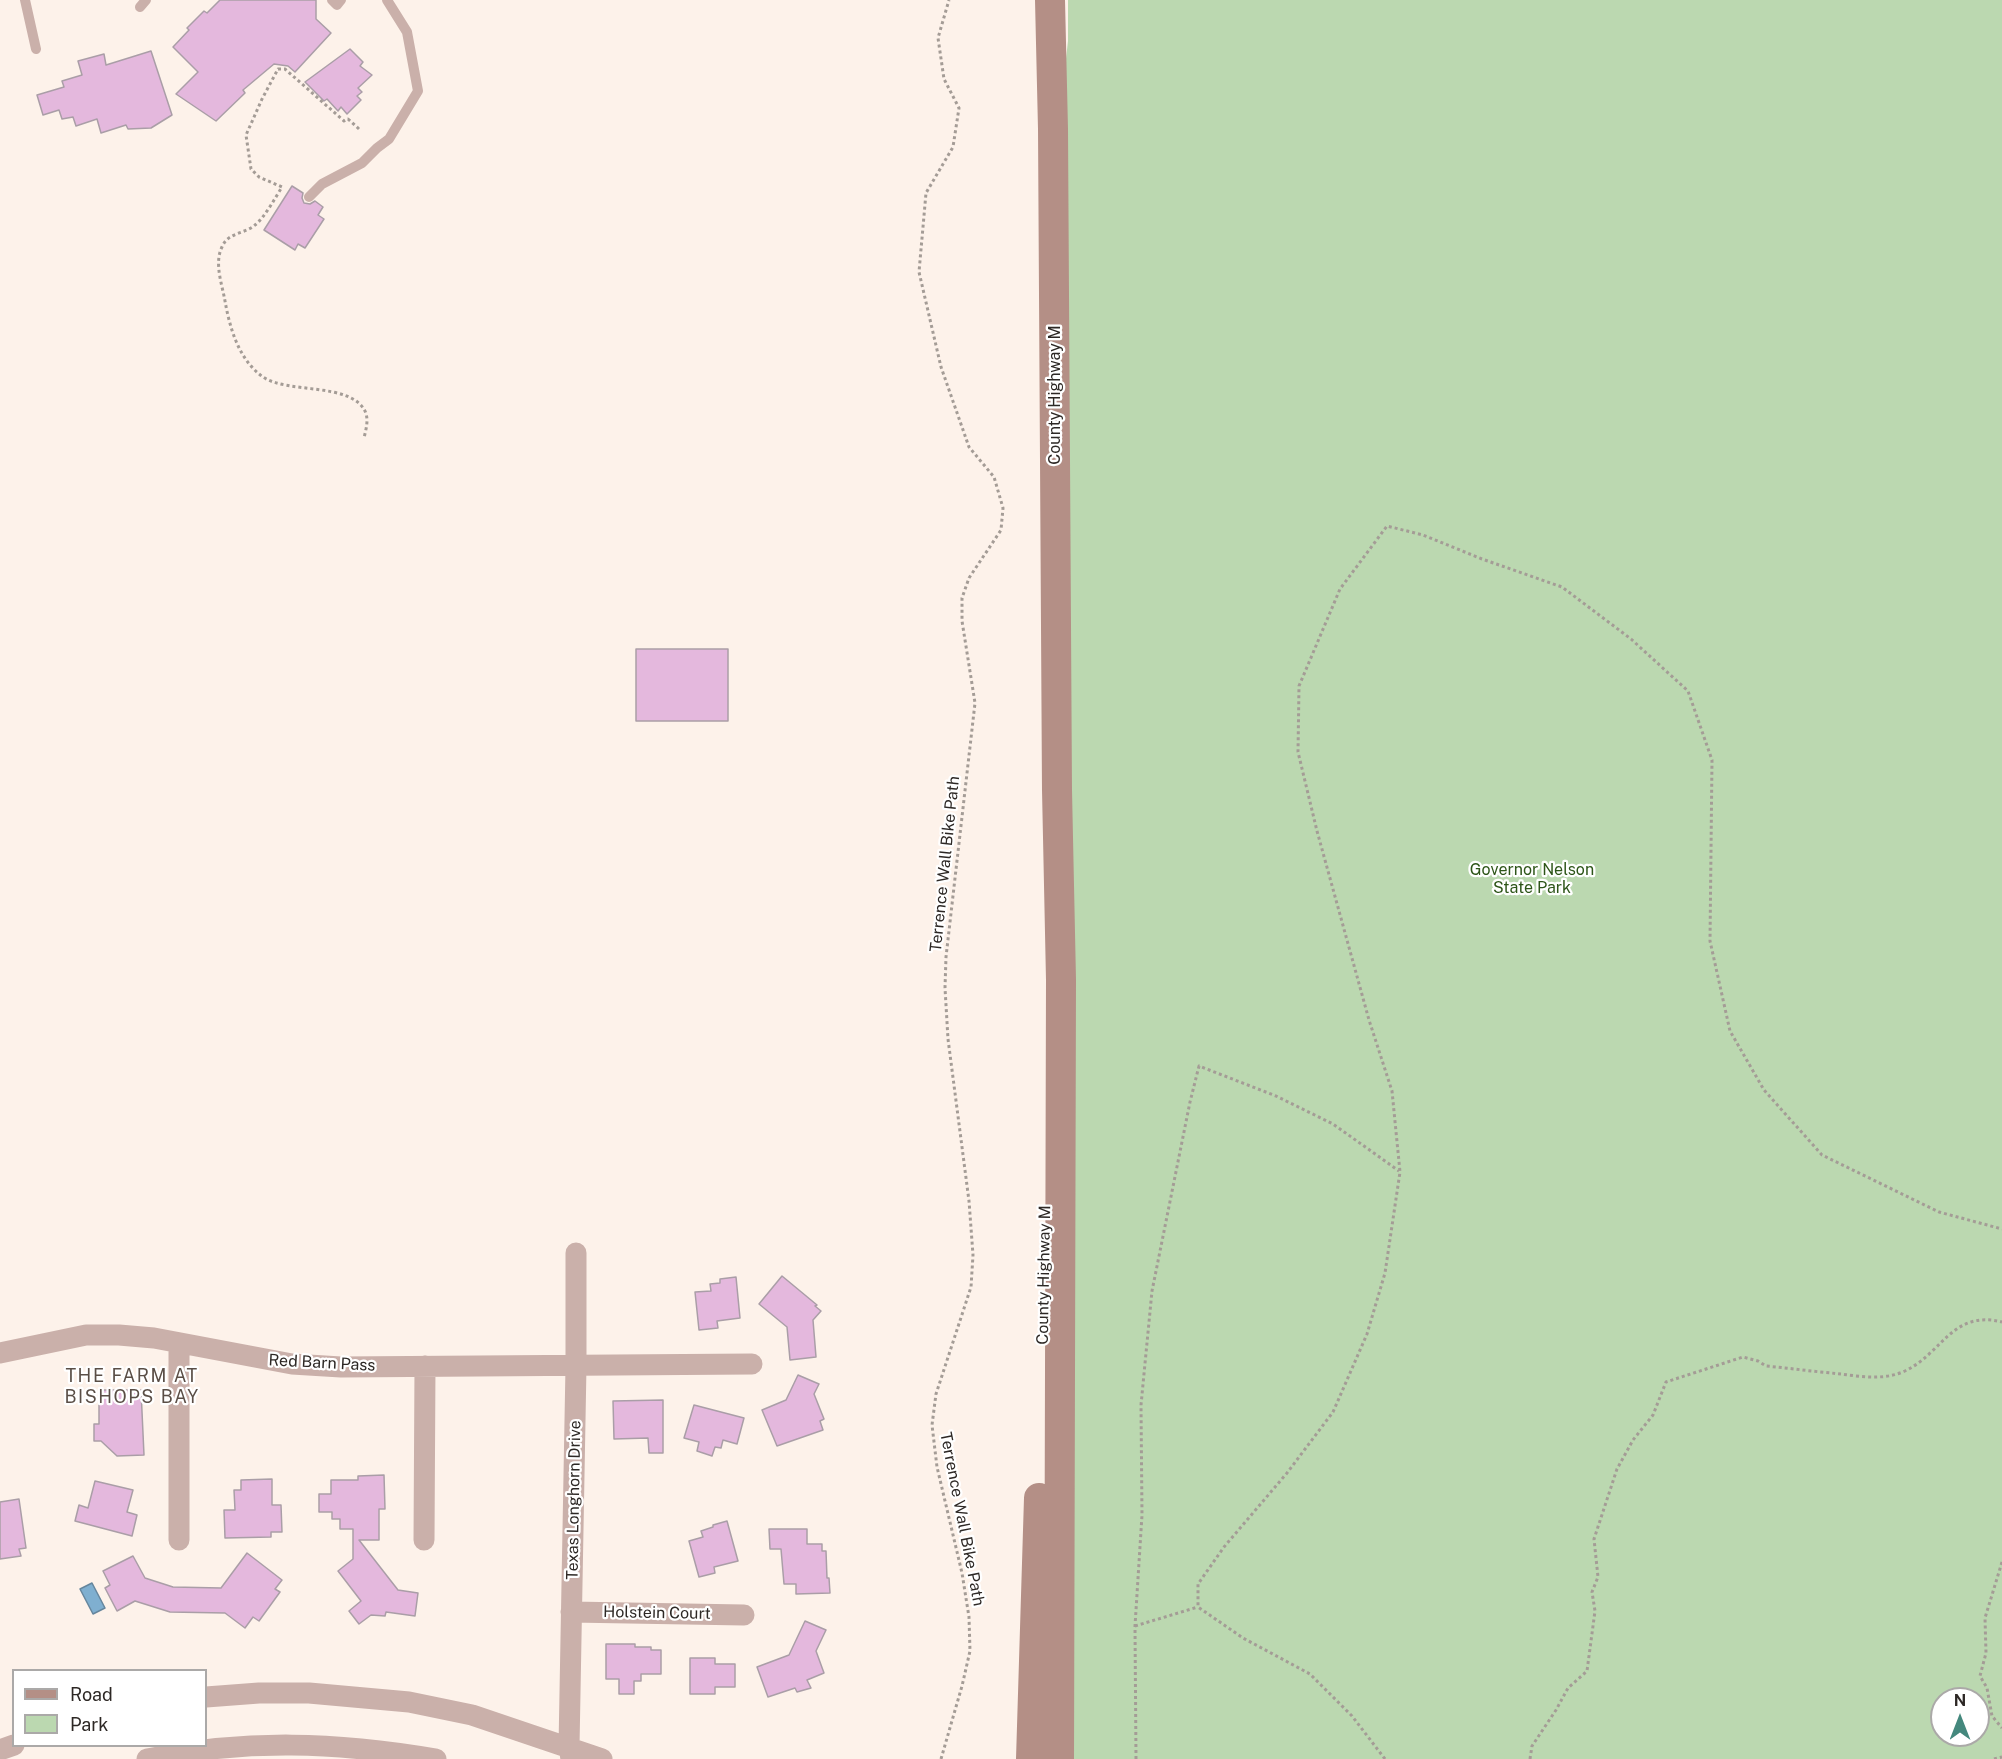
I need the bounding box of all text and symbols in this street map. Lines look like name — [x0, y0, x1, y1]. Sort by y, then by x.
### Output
street label: County Highway M — [1045, 325, 1065, 465]
street label: Terrence Wall Bike Path — [926, 775, 964, 953]
park label: Governor Nelson State Park — [1470, 860, 1594, 898]
street label: County Highway M — [1033, 1205, 1055, 1345]
street label: Red Barn Pass — [268, 1351, 376, 1375]
district label: THE FARM AT BISHOPS BAY — [64, 1365, 200, 1408]
street label: Texas Longhorn Drive — [563, 1420, 585, 1580]
street label: Terrence Wall Bike Path — [936, 1430, 988, 1608]
street label: Holstein Court — [603, 1602, 711, 1624]
legend — [12, 1669, 207, 1747]
text: Road — [70, 1684, 113, 1705]
north arrow — [1930, 1687, 1990, 1747]
text: N — [1954, 1691, 1966, 1710]
text: Park — [70, 1714, 108, 1735]

